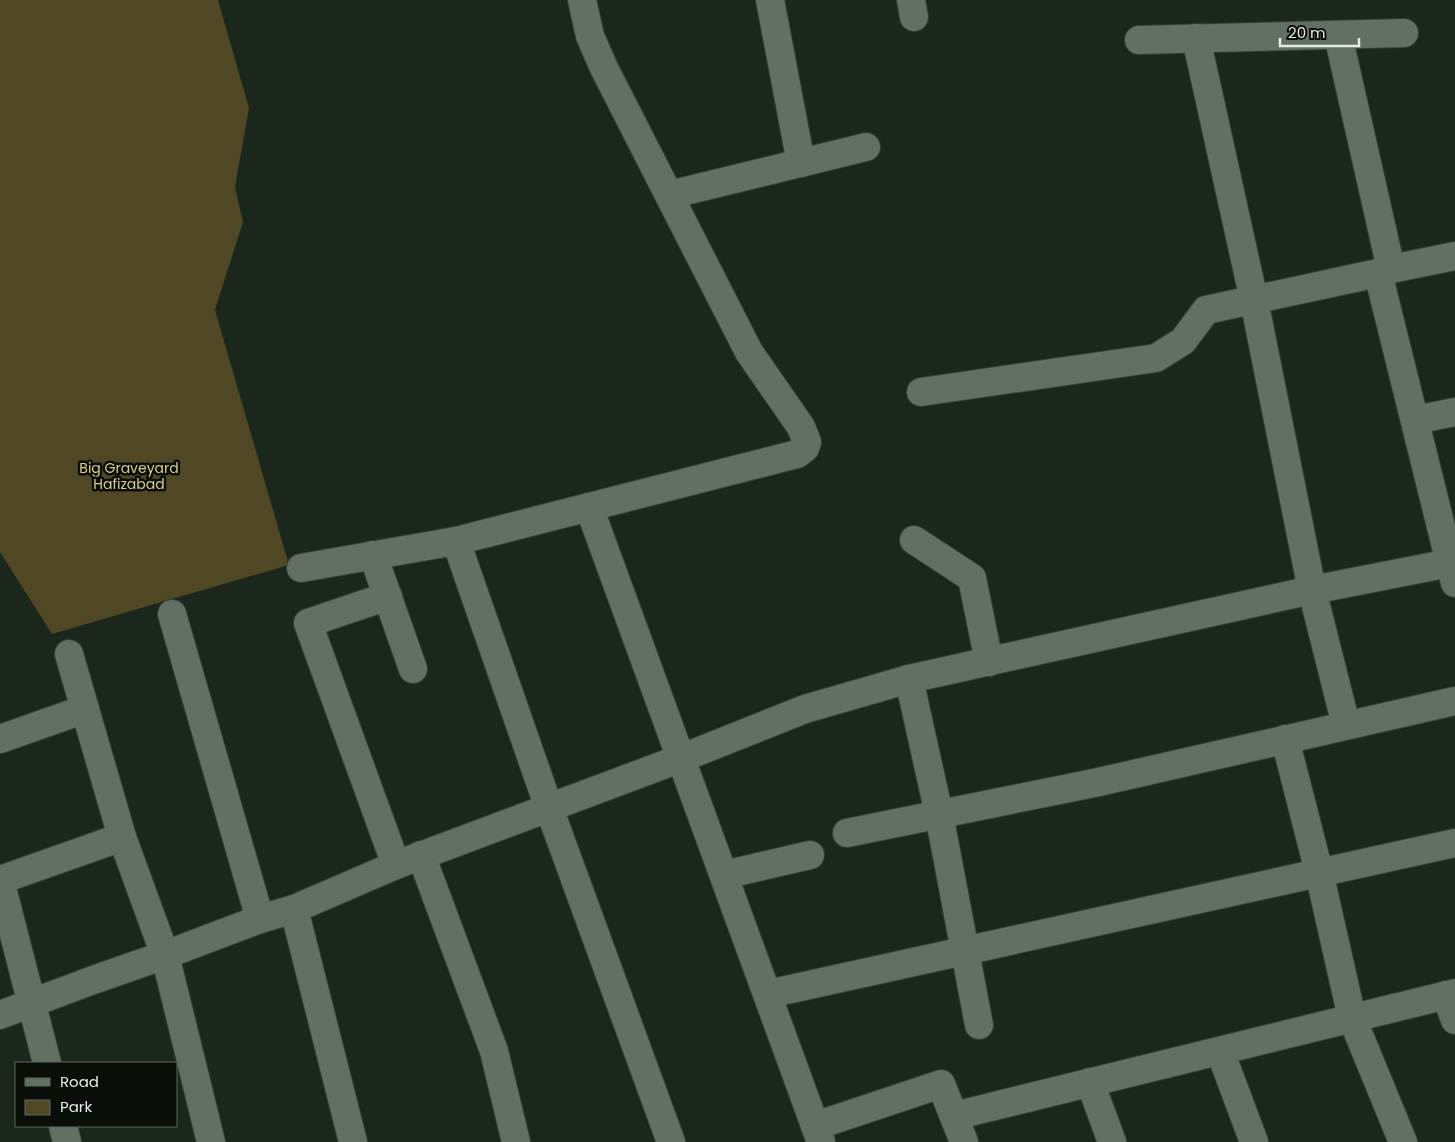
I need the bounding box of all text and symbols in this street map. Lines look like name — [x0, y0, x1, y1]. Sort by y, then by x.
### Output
scale bar — [1280, 15, 1359, 47]
text: 20 m — [1288, 22, 1326, 43]
park label: Big Graveyard Hafizabad — [79, 458, 179, 494]
legend — [15, 1062, 178, 1127]
text: Road — [60, 1071, 99, 1092]
text: Park — [60, 1096, 92, 1117]

